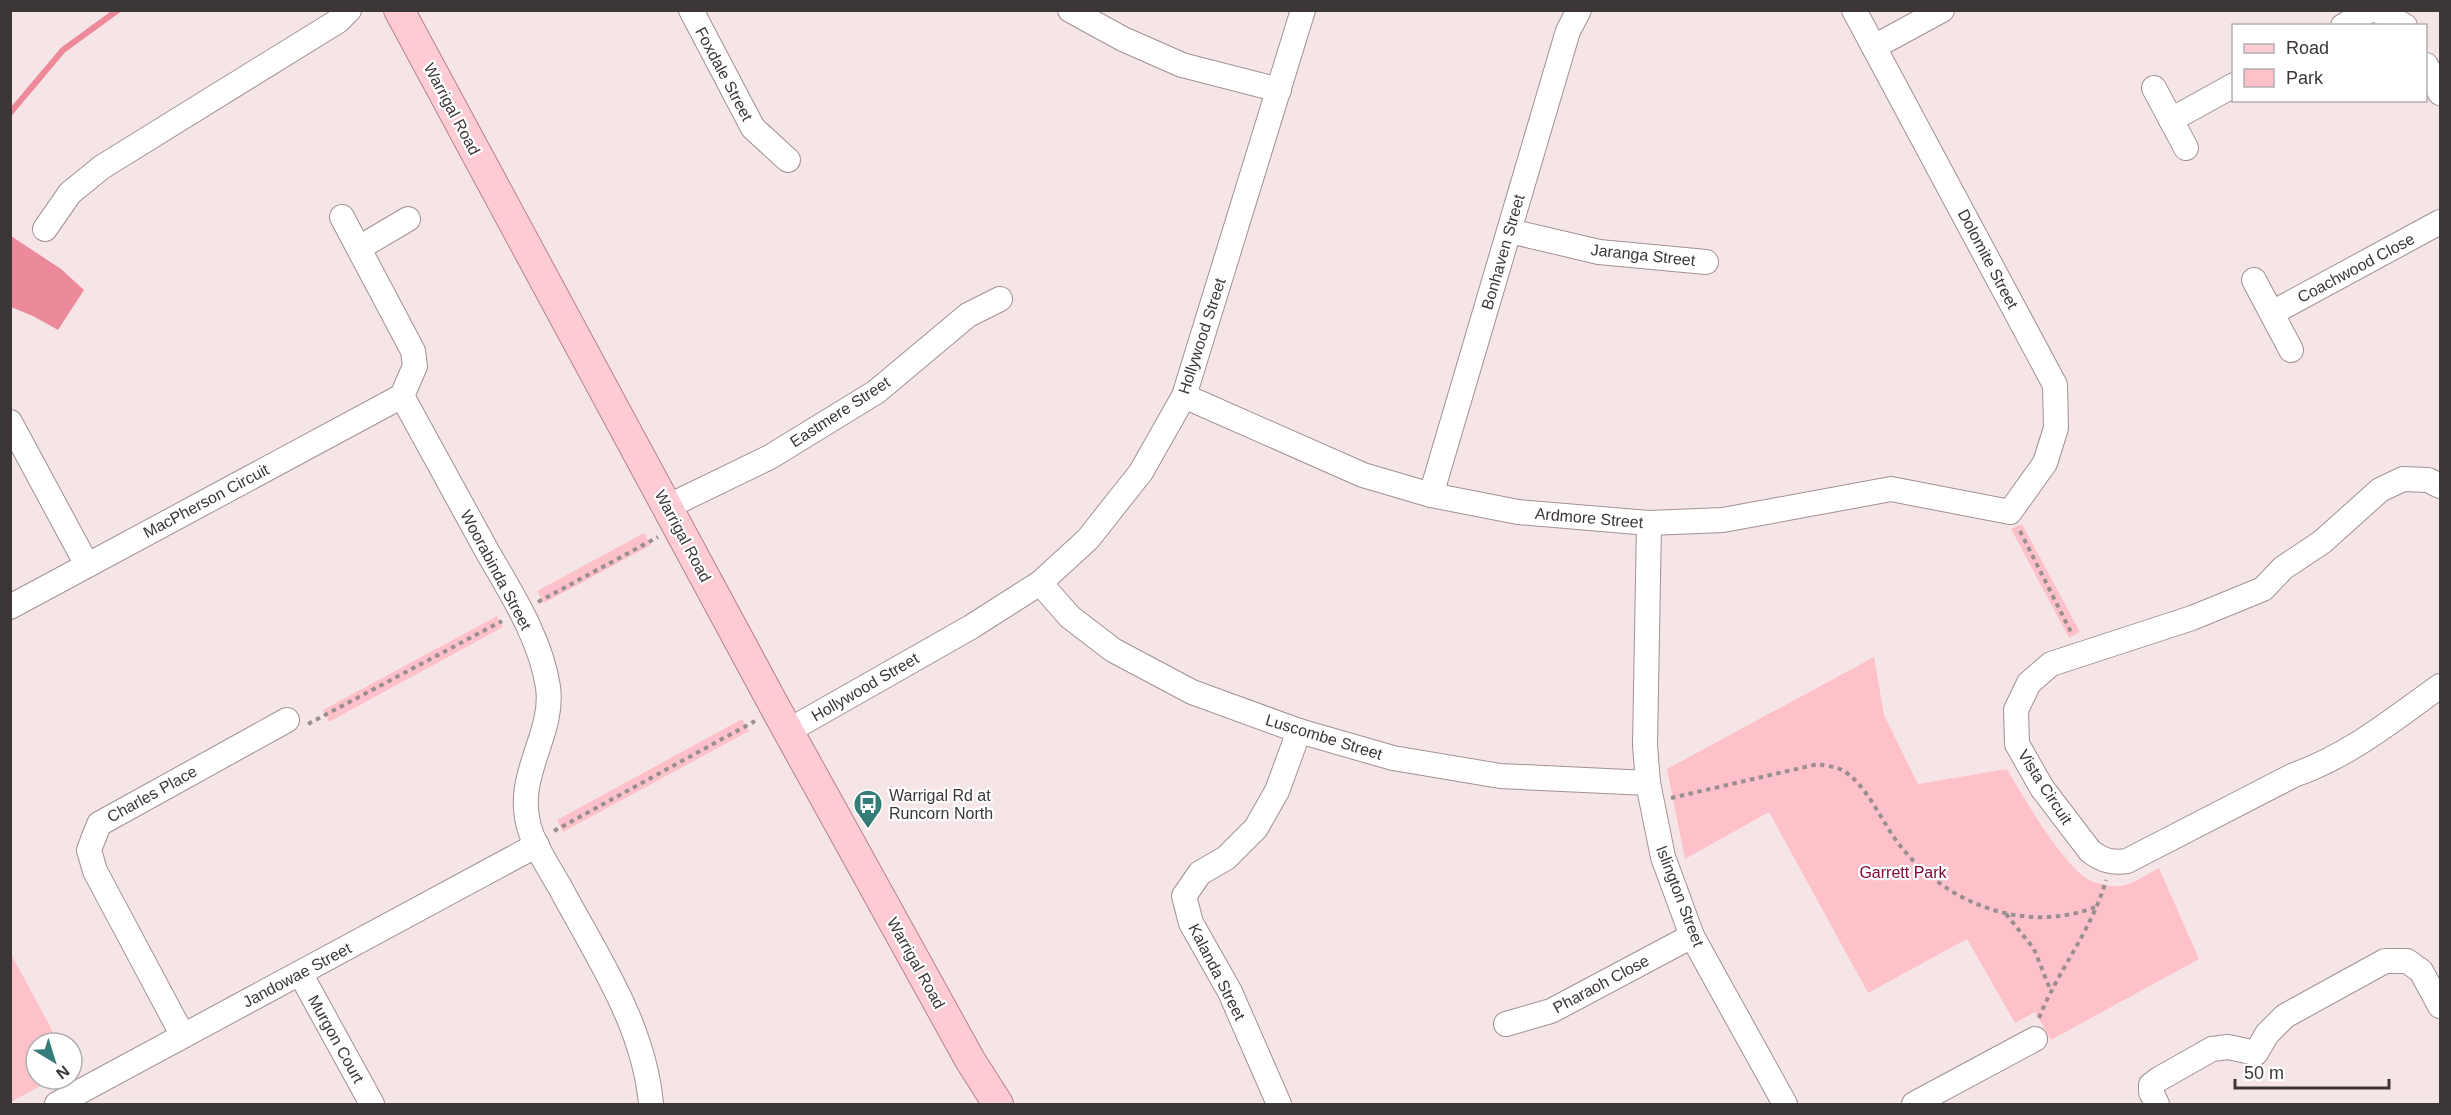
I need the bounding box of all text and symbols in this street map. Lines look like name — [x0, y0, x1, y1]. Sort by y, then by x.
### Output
street label: Foxdale Street — [692, 24, 756, 124]
legend — [2232, 24, 2427, 102]
text: Road — [2286, 38, 2329, 58]
street label: Warrigal Road — [421, 60, 483, 158]
text: Park — [2286, 68, 2324, 88]
street label: Bonhaven Street — [1478, 192, 1528, 312]
street label: Dolomite Street — [1955, 206, 2022, 312]
street label: Coachwood Close — [2295, 230, 2417, 306]
street label: Jaranga Street — [1590, 241, 1697, 269]
street label: Hollywood Street — [1175, 275, 1229, 396]
street label: Eastmere Street — [787, 373, 894, 451]
street label: MacPherson Circuit — [140, 460, 272, 541]
street label: Warrigal Road — [652, 487, 714, 585]
street label: Ardmore Street — [1534, 505, 1644, 531]
street label: Woorabinda Street — [457, 507, 535, 633]
street label: Hollywood Street — [808, 649, 922, 725]
street label: Luscombe Street — [1264, 711, 1385, 763]
street label: Vista Circuit — [2015, 747, 2076, 828]
street label: Charles Place — [104, 762, 200, 826]
place label: Warrigal Rd at Runcorn North — [889, 787, 993, 822]
bus stop icon: Warrigal Rd at Runcorn North — [852, 788, 884, 830]
street label: Islington Street — [1653, 843, 1707, 949]
park label: Garrett Park — [1859, 864, 1948, 881]
street label: Warrigal Road — [884, 914, 948, 1012]
street label: Kalanda Street — [1185, 921, 1249, 1024]
street label: Jandowae Street — [240, 939, 354, 1011]
street label: Pharaoh Close — [1550, 952, 1652, 1016]
street label: Murgon Court — [305, 992, 367, 1086]
north arrow — [24, 1031, 84, 1091]
scale bar — [2235, 1052, 2390, 1090]
text: N — [53, 1062, 73, 1083]
text: 50 m — [2244, 1063, 2284, 1083]

